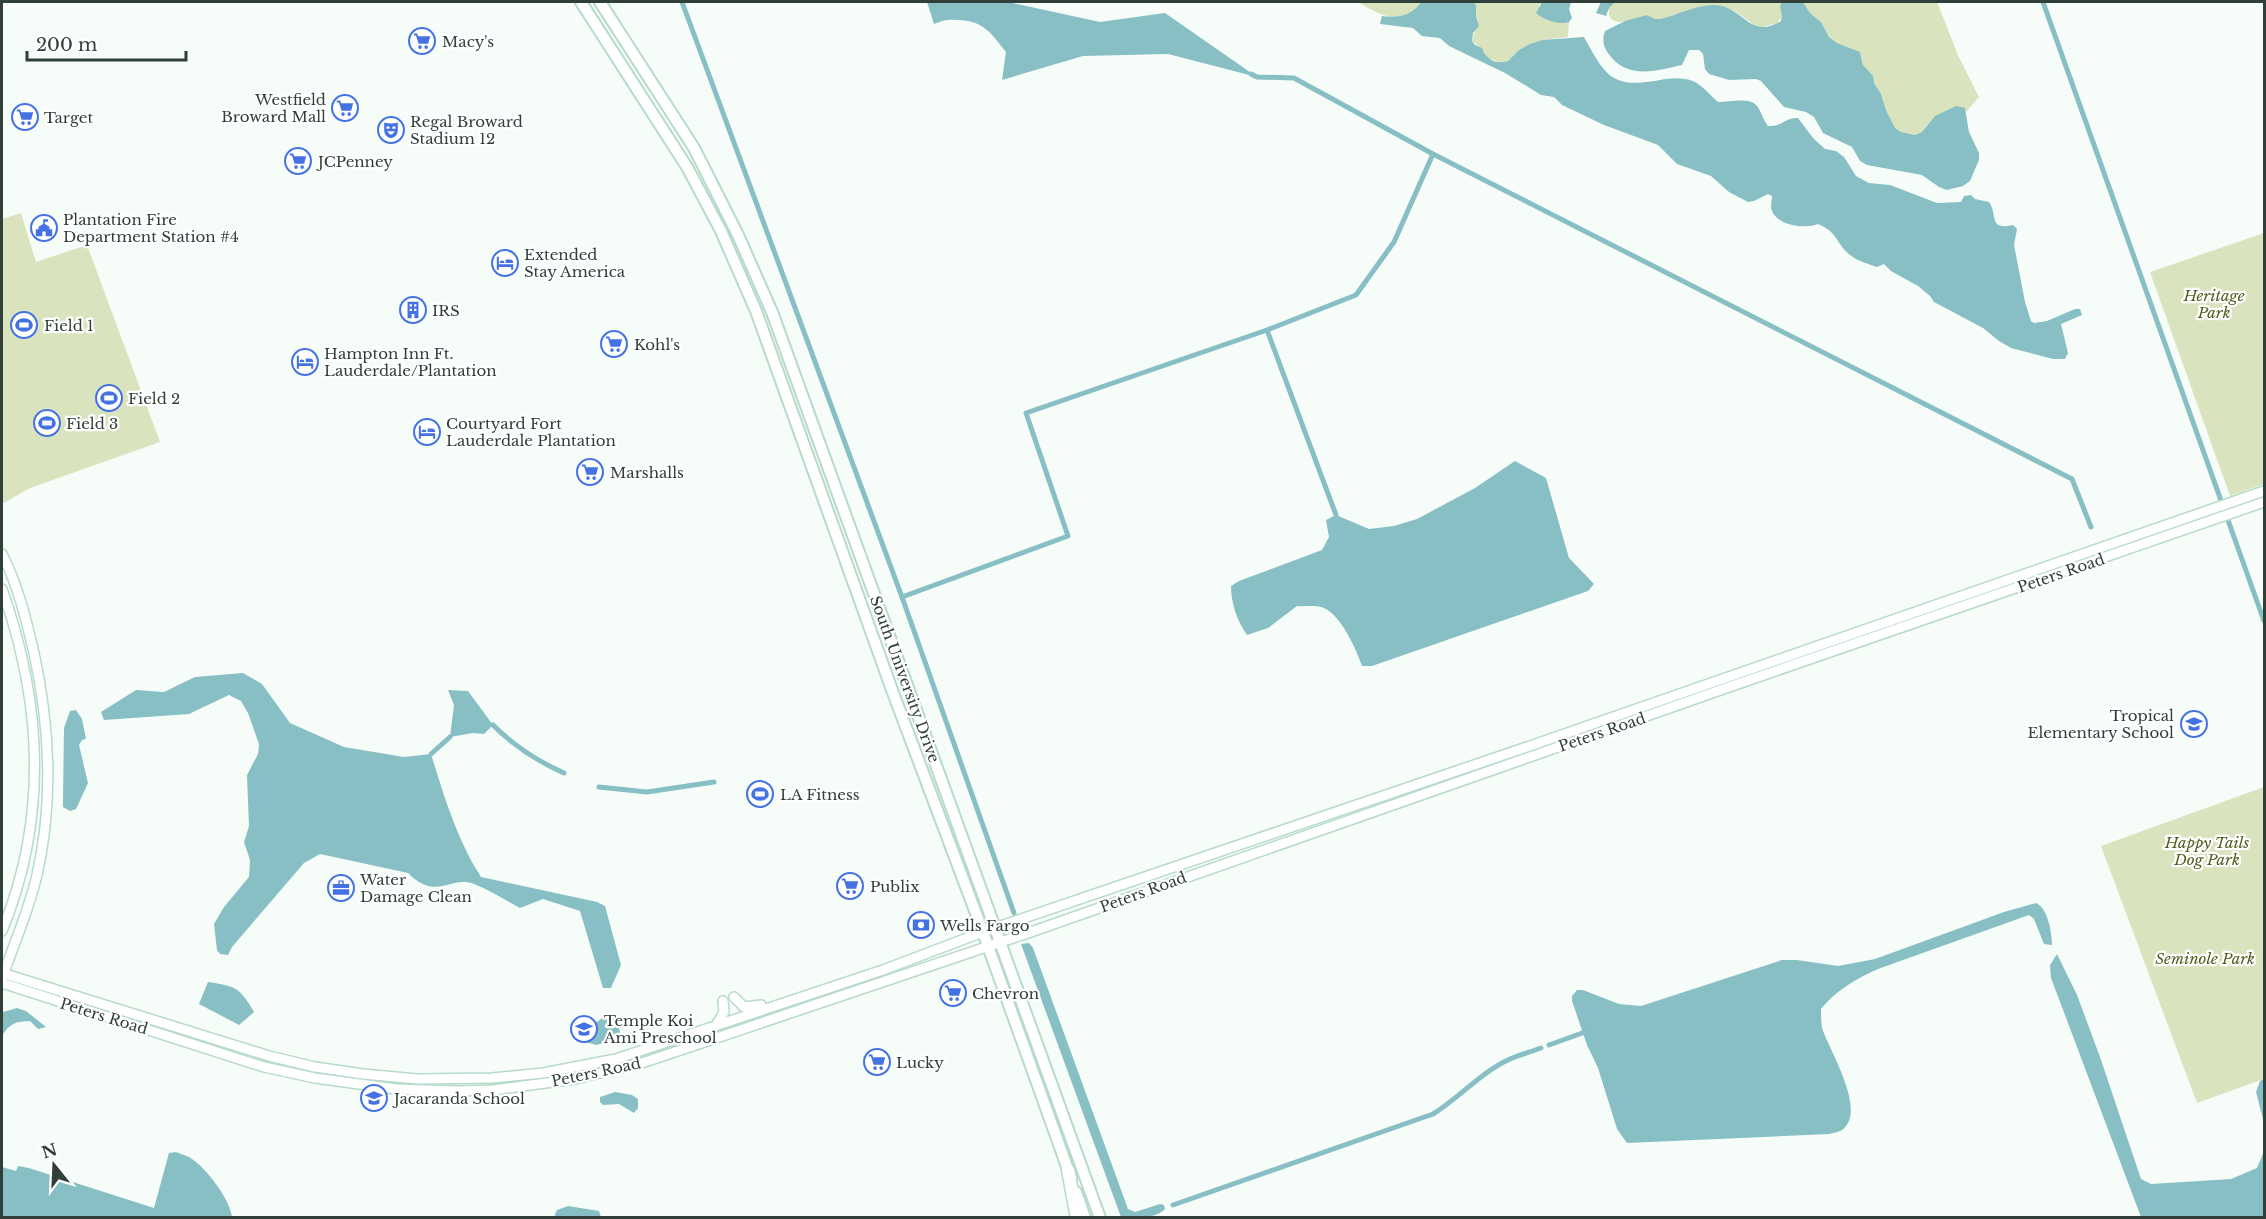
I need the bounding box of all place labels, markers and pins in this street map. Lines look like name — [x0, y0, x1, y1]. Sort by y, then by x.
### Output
supermarket icon: Macy's — [407, 26, 437, 56]
place label: Macy's — [442, 32, 494, 51]
place label: Westfield Broward Mall — [221, 90, 326, 126]
supermarket icon: Westfield Broward Mall — [330, 93, 360, 123]
supermarket icon: Target — [10, 102, 40, 132]
place label: Target — [44, 108, 93, 127]
place label: Regal Broward Stadium 12 — [410, 112, 523, 148]
theatre icon: Regal Broward Stadium 12 — [376, 115, 406, 145]
supermarket icon: JCPenney — [283, 146, 313, 176]
place label: JCPenney — [316, 152, 393, 171]
place label: Plantation Fire Department Station #4 — [63, 210, 239, 246]
public building icon: Plantation Fire Department Station #4 — [29, 213, 59, 243]
place label: Extended Stay America — [524, 245, 626, 281]
hotel icon: Extended Stay America — [490, 248, 520, 278]
building icon: IRS — [398, 295, 428, 325]
place label: IRS — [432, 301, 460, 320]
sports icon: Field 1 — [9, 310, 39, 340]
place label: Field 1 — [44, 316, 94, 335]
supermarket icon: Kohl's — [599, 329, 629, 359]
place label: Kohl's — [634, 335, 680, 354]
place label: Hampton Inn Ft. Lauderdale/Plantation — [324, 344, 497, 380]
hotel icon: Hampton Inn Ft. Lauderdale/Plantation — [290, 347, 320, 377]
sports icon: Field 2 — [94, 383, 124, 413]
place label: Field 2 — [128, 389, 180, 408]
sports icon: Field 3 — [32, 408, 62, 438]
place label: Field 3 — [66, 414, 118, 433]
place label: Courtyard Fort Lauderdale Plantation — [446, 414, 616, 450]
hotel icon: Courtyard Fort Lauderdale Plantation — [412, 417, 442, 447]
supermarket icon: Marshalls — [575, 457, 605, 487]
place label: Marshalls — [610, 463, 684, 482]
place label: Tropical Elementary School — [2028, 706, 2174, 742]
school or university icon: Tropical Elementary School — [2179, 709, 2209, 739]
sports icon: LA Fitness — [745, 779, 775, 809]
place label: LA Fitness — [780, 785, 860, 804]
place label: Water Damage Clean — [359, 870, 472, 906]
supermarket icon: Publix — [835, 871, 865, 901]
office icon: Water Damage Clean — [326, 873, 356, 903]
place label: Publix — [870, 877, 919, 896]
bank icon: Wells Fargo — [906, 910, 936, 940]
place label: Wells Fargo — [939, 916, 1030, 935]
supermarket icon: Chevron — [938, 978, 968, 1008]
place label: Chevron — [972, 984, 1039, 1003]
place label: Temple Koi Ami Preschool — [603, 1011, 717, 1047]
school or university icon: Temple Koi Ami Preschool — [569, 1014, 599, 1044]
supermarket icon: Lucky — [862, 1047, 892, 1077]
place label: Lucky — [896, 1053, 944, 1072]
school or university icon: Jacaranda School — [359, 1083, 389, 1113]
place label: Jacaranda School — [392, 1089, 525, 1108]

